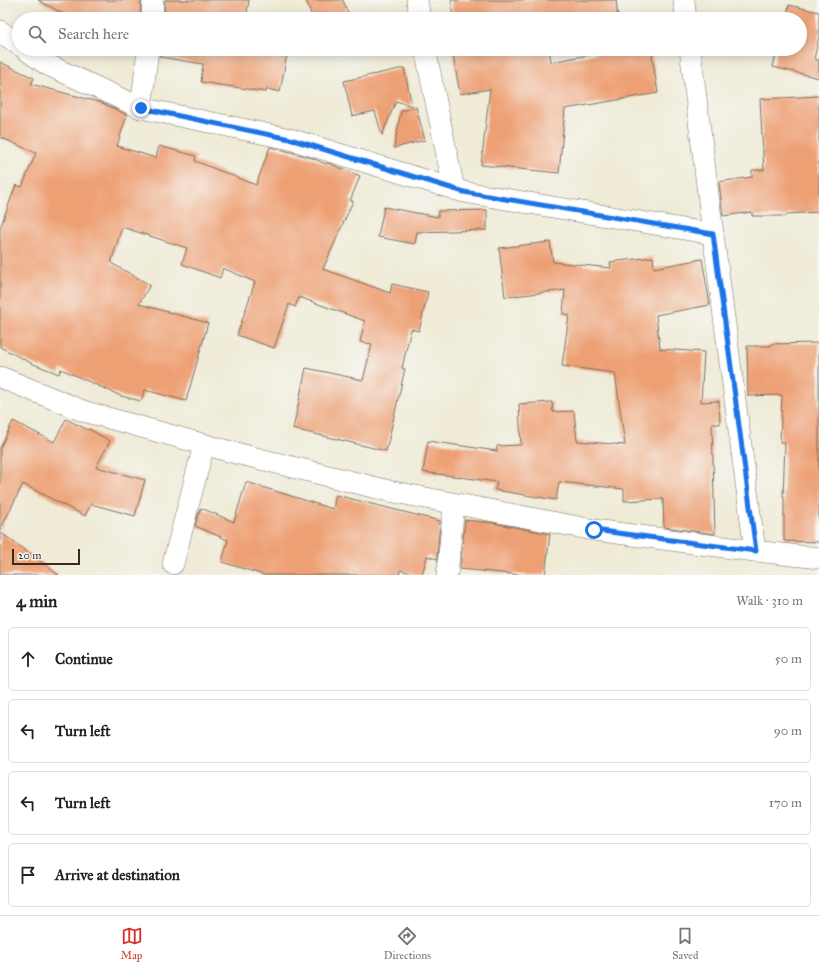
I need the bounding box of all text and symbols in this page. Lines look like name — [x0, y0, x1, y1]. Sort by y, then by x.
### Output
search box — [12, 12, 807, 56]
icon: search — [26, 23, 48, 45]
text: Search here — [58, 25, 129, 43]
route end — [132, 99, 150, 117]
route start — [585, 521, 603, 539]
scale bar — [12, 547, 80, 566]
text: 20 m — [18, 549, 41, 562]
text: 4 min — [16, 591, 57, 612]
text: Walk · 310 m — [736, 593, 803, 609]
icon: ahead — [17, 648, 39, 670]
text: Continue — [55, 650, 113, 668]
text: 50 m — [775, 651, 802, 667]
icon: left — [17, 720, 39, 742]
text: Turn left — [55, 722, 111, 740]
text: 90 m — [774, 723, 802, 739]
icon: left — [17, 792, 39, 814]
text: Turn left — [55, 794, 111, 812]
text: 170 m — [769, 795, 802, 811]
icon: arrive — [17, 864, 39, 886]
text: Arrive at destination — [55, 866, 180, 884]
tab: Map — [121, 925, 143, 962]
tab: Directions — [384, 925, 431, 962]
tab: Saved — [672, 925, 698, 962]

